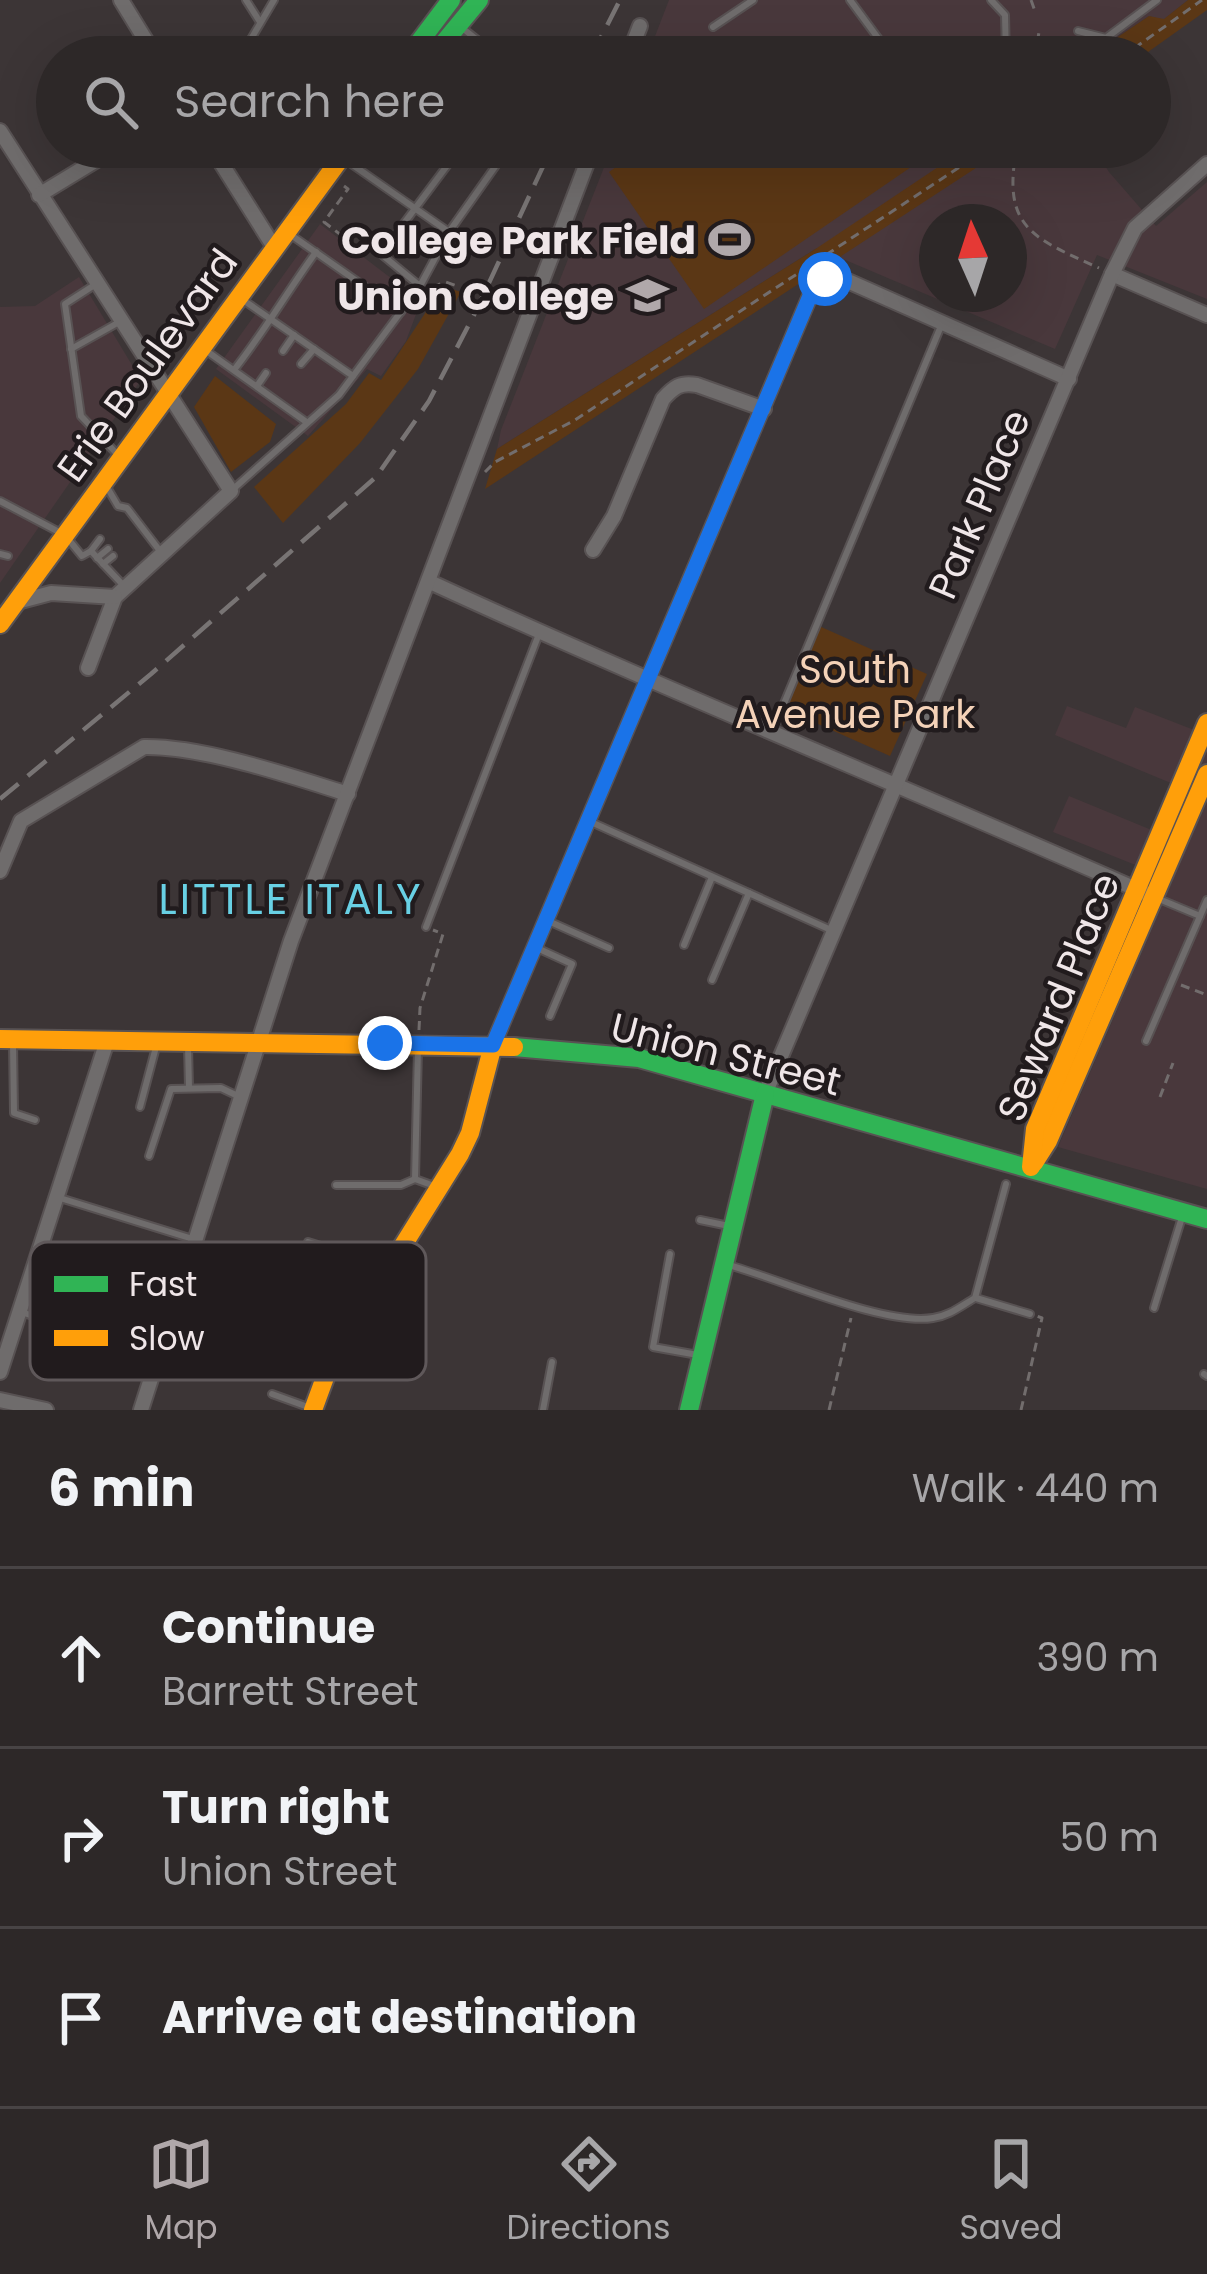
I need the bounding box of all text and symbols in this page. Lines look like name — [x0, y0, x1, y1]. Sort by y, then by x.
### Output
search box — [36, 36, 1171, 168]
icon: search — [78, 69, 144, 135]
text: Search here — [174, 70, 445, 133]
north arrow — [919, 204, 1027, 312]
place label: College Park Field — [341, 213, 696, 268]
sports icon: College Park Field — [707, 217, 753, 263]
street label: Erie Boulevard — [44, 238, 251, 493]
route start — [798, 252, 852, 306]
place label: Union College — [337, 269, 614, 324]
school or university icon: Union College — [625, 273, 671, 319]
street label: Park Place — [915, 401, 1044, 607]
park label: South Avenue Park — [735, 642, 975, 742]
street label: Seward Place — [984, 865, 1133, 1129]
district label: LITTLE ITALY — [159, 870, 423, 929]
street label: Union Street — [605, 999, 847, 1110]
route end — [358, 1016, 412, 1070]
legend — [30, 1242, 426, 1380]
text: Fast — [129, 1261, 197, 1308]
text: Slow — [129, 1315, 205, 1362]
text: 6 min — [48, 1452, 195, 1524]
text: Walk · 440 m — [912, 1461, 1159, 1516]
text: Continue — [162, 1596, 375, 1659]
icon: ahead — [48, 1625, 114, 1691]
text: 390 m — [1036, 1630, 1159, 1685]
text: Barrett Street — [162, 1664, 419, 1719]
text: Turn right — [162, 1776, 390, 1839]
icon: right — [48, 1805, 114, 1871]
text: 50 m — [1059, 1810, 1159, 1865]
text: Union Street — [162, 1844, 397, 1899]
icon: arrive — [48, 1985, 114, 2051]
text: Arrive at destination — [162, 1986, 637, 2049]
tab: Map — [145, 2131, 218, 2253]
tab: Directions — [507, 2131, 670, 2253]
tab: Saved — [960, 2131, 1062, 2253]

